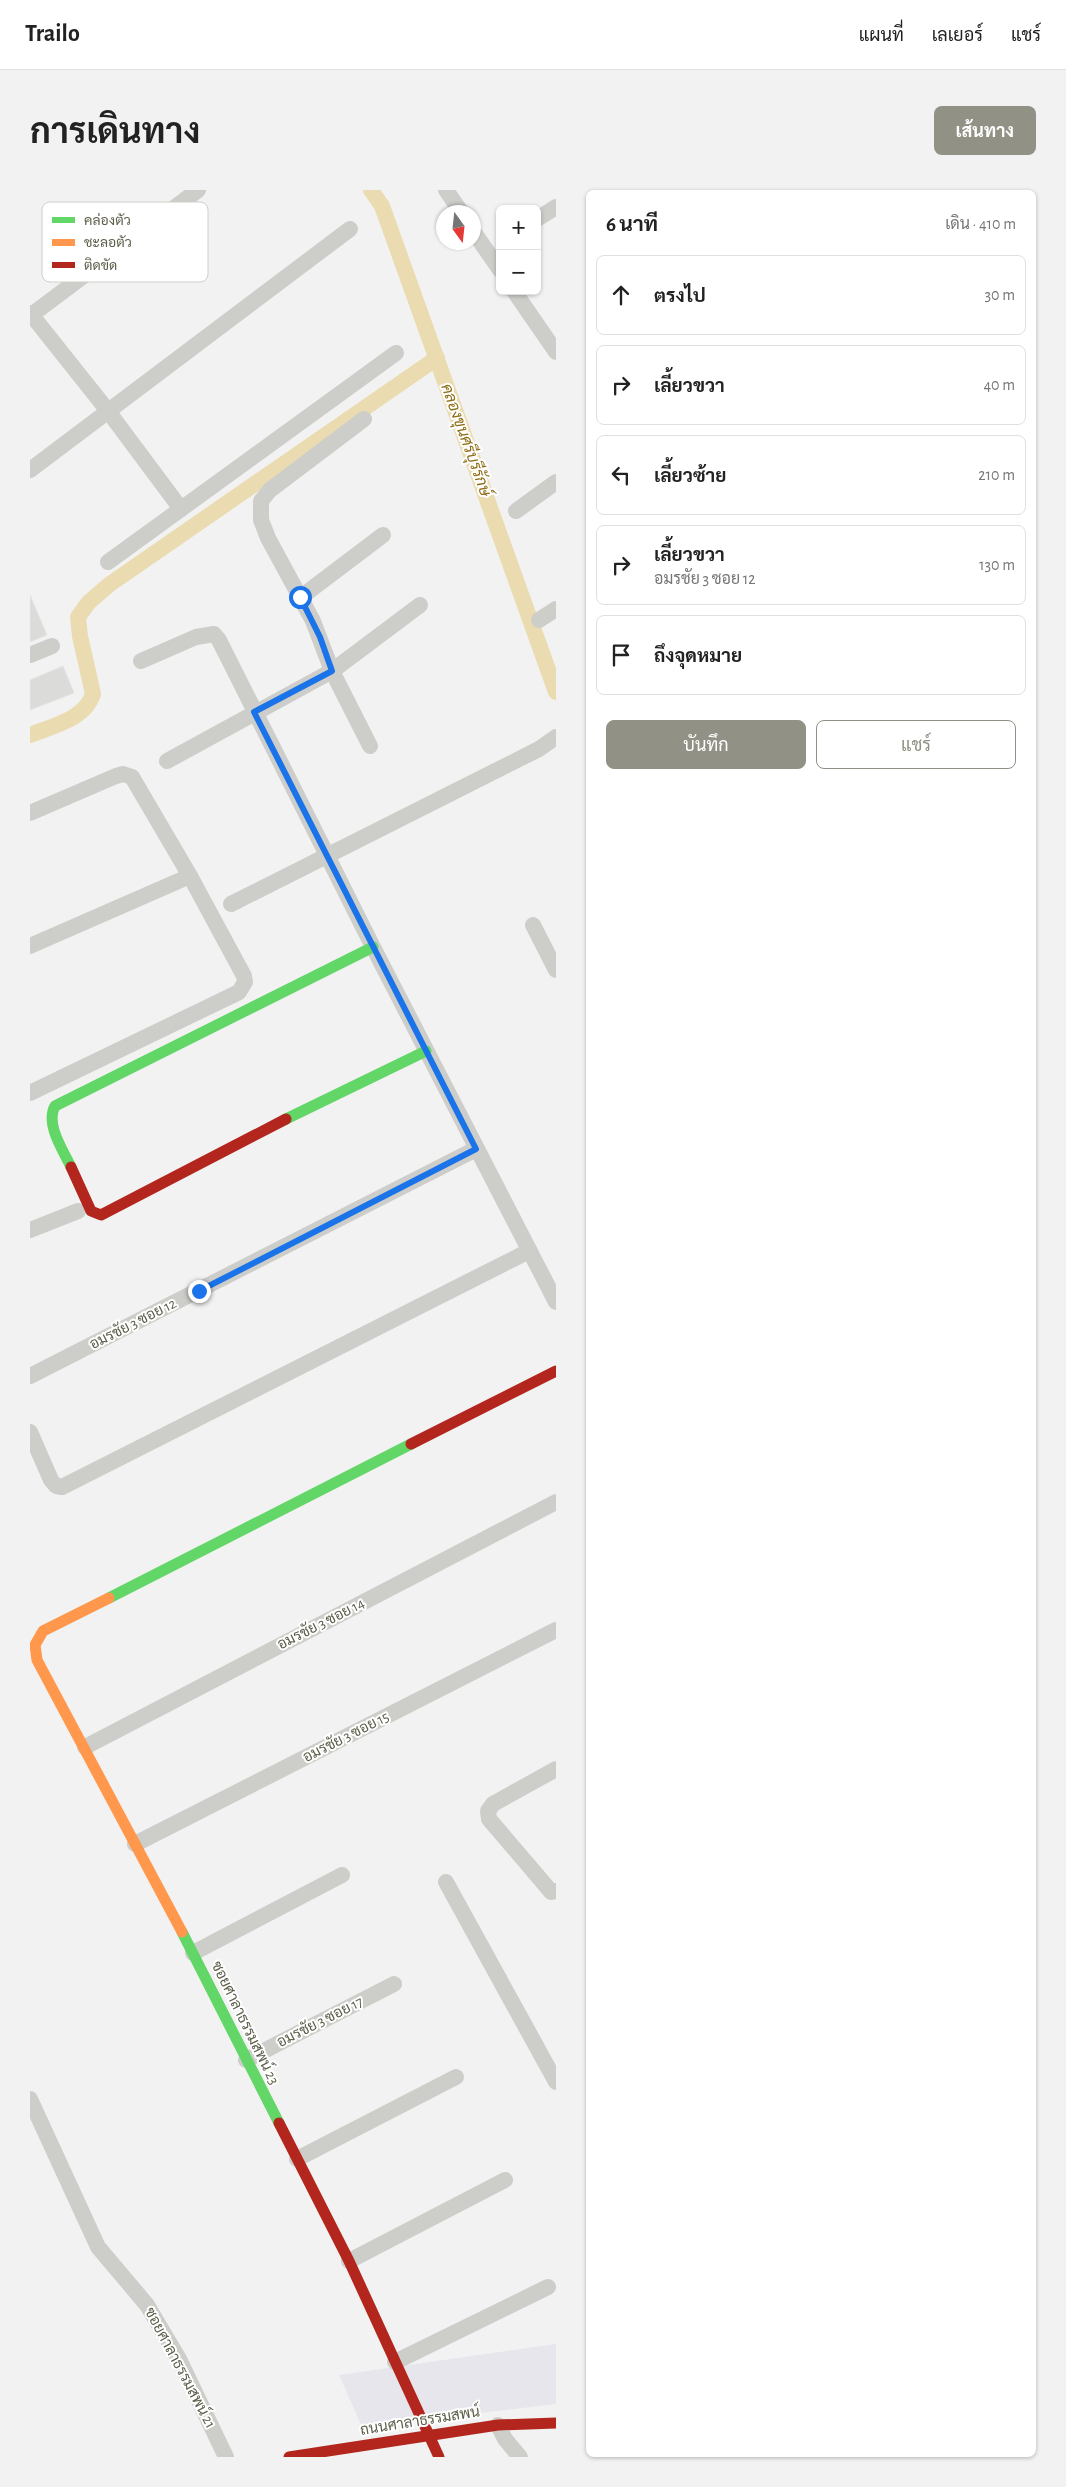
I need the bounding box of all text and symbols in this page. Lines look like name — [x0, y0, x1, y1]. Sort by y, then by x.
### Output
text: Trailo — [25, 22, 80, 46]
text: แผนที่ — [859, 27, 904, 45]
text: เลเยอร์ — [932, 27, 983, 45]
text: แชร์ — [1011, 27, 1041, 45]
button: เส้นทาง — [934, 106, 1036, 155]
text: การเดินทาง — [30, 115, 200, 150]
legend — [42, 202, 208, 282]
north arrow — [436, 205, 481, 250]
map controls — [496, 205, 541, 295]
button: + — [496, 205, 541, 250]
text: คล่องตัว — [84, 213, 131, 228]
text: 6 นาที — [606, 214, 658, 235]
text: เดิน · 410 m — [945, 216, 1016, 232]
text: ชะลอตัว — [84, 235, 132, 250]
button: − — [496, 250, 541, 295]
text: ติดขัด — [84, 257, 117, 273]
icon: ahead — [607, 281, 635, 309]
text: ตรงไป — [654, 287, 706, 306]
text: 30 m — [985, 287, 1015, 303]
icon: right — [607, 371, 635, 399]
text: เลี้ยวขวา — [654, 377, 725, 396]
text: 40 m — [983, 377, 1015, 393]
water label: คลองขุนศรีบุรีรักษ์ — [435, 380, 499, 501]
icon: left — [607, 461, 635, 489]
text: เลี้ยวซ้าย — [654, 467, 726, 486]
text: 210 m — [978, 467, 1015, 483]
text: เลี้ยวขวา — [654, 546, 725, 565]
icon: right — [607, 551, 635, 579]
text: 130 m — [979, 557, 1015, 573]
text: อมรชัย 3 ซอย 12 — [654, 571, 756, 587]
route start — [289, 586, 312, 609]
icon: arrive — [607, 641, 635, 669]
text: ถึงจุดหมาย — [654, 647, 742, 666]
button: บันทึก — [606, 720, 806, 769]
button: แชร์ — [816, 720, 1016, 769]
route end — [188, 1280, 211, 1303]
street label: อมรชัย 3 ซอย 12 — [86, 1294, 179, 1352]
street label: อมรชัย 3 ซอย 14 — [274, 1594, 367, 1652]
street label: อมรชัย 3 ซอย 15 — [300, 1707, 392, 1765]
street label: ซอยศาลาธรรมสพน์ 23 — [209, 1958, 284, 2087]
street label: อมรชัย 3 ซอย 17 — [274, 1992, 366, 2050]
street label: ซอยศาลาธรรมสพน์ 21 — [142, 2304, 221, 2431]
street label: ถนนศาลาธรรมสพน์ — [359, 2401, 481, 2438]

